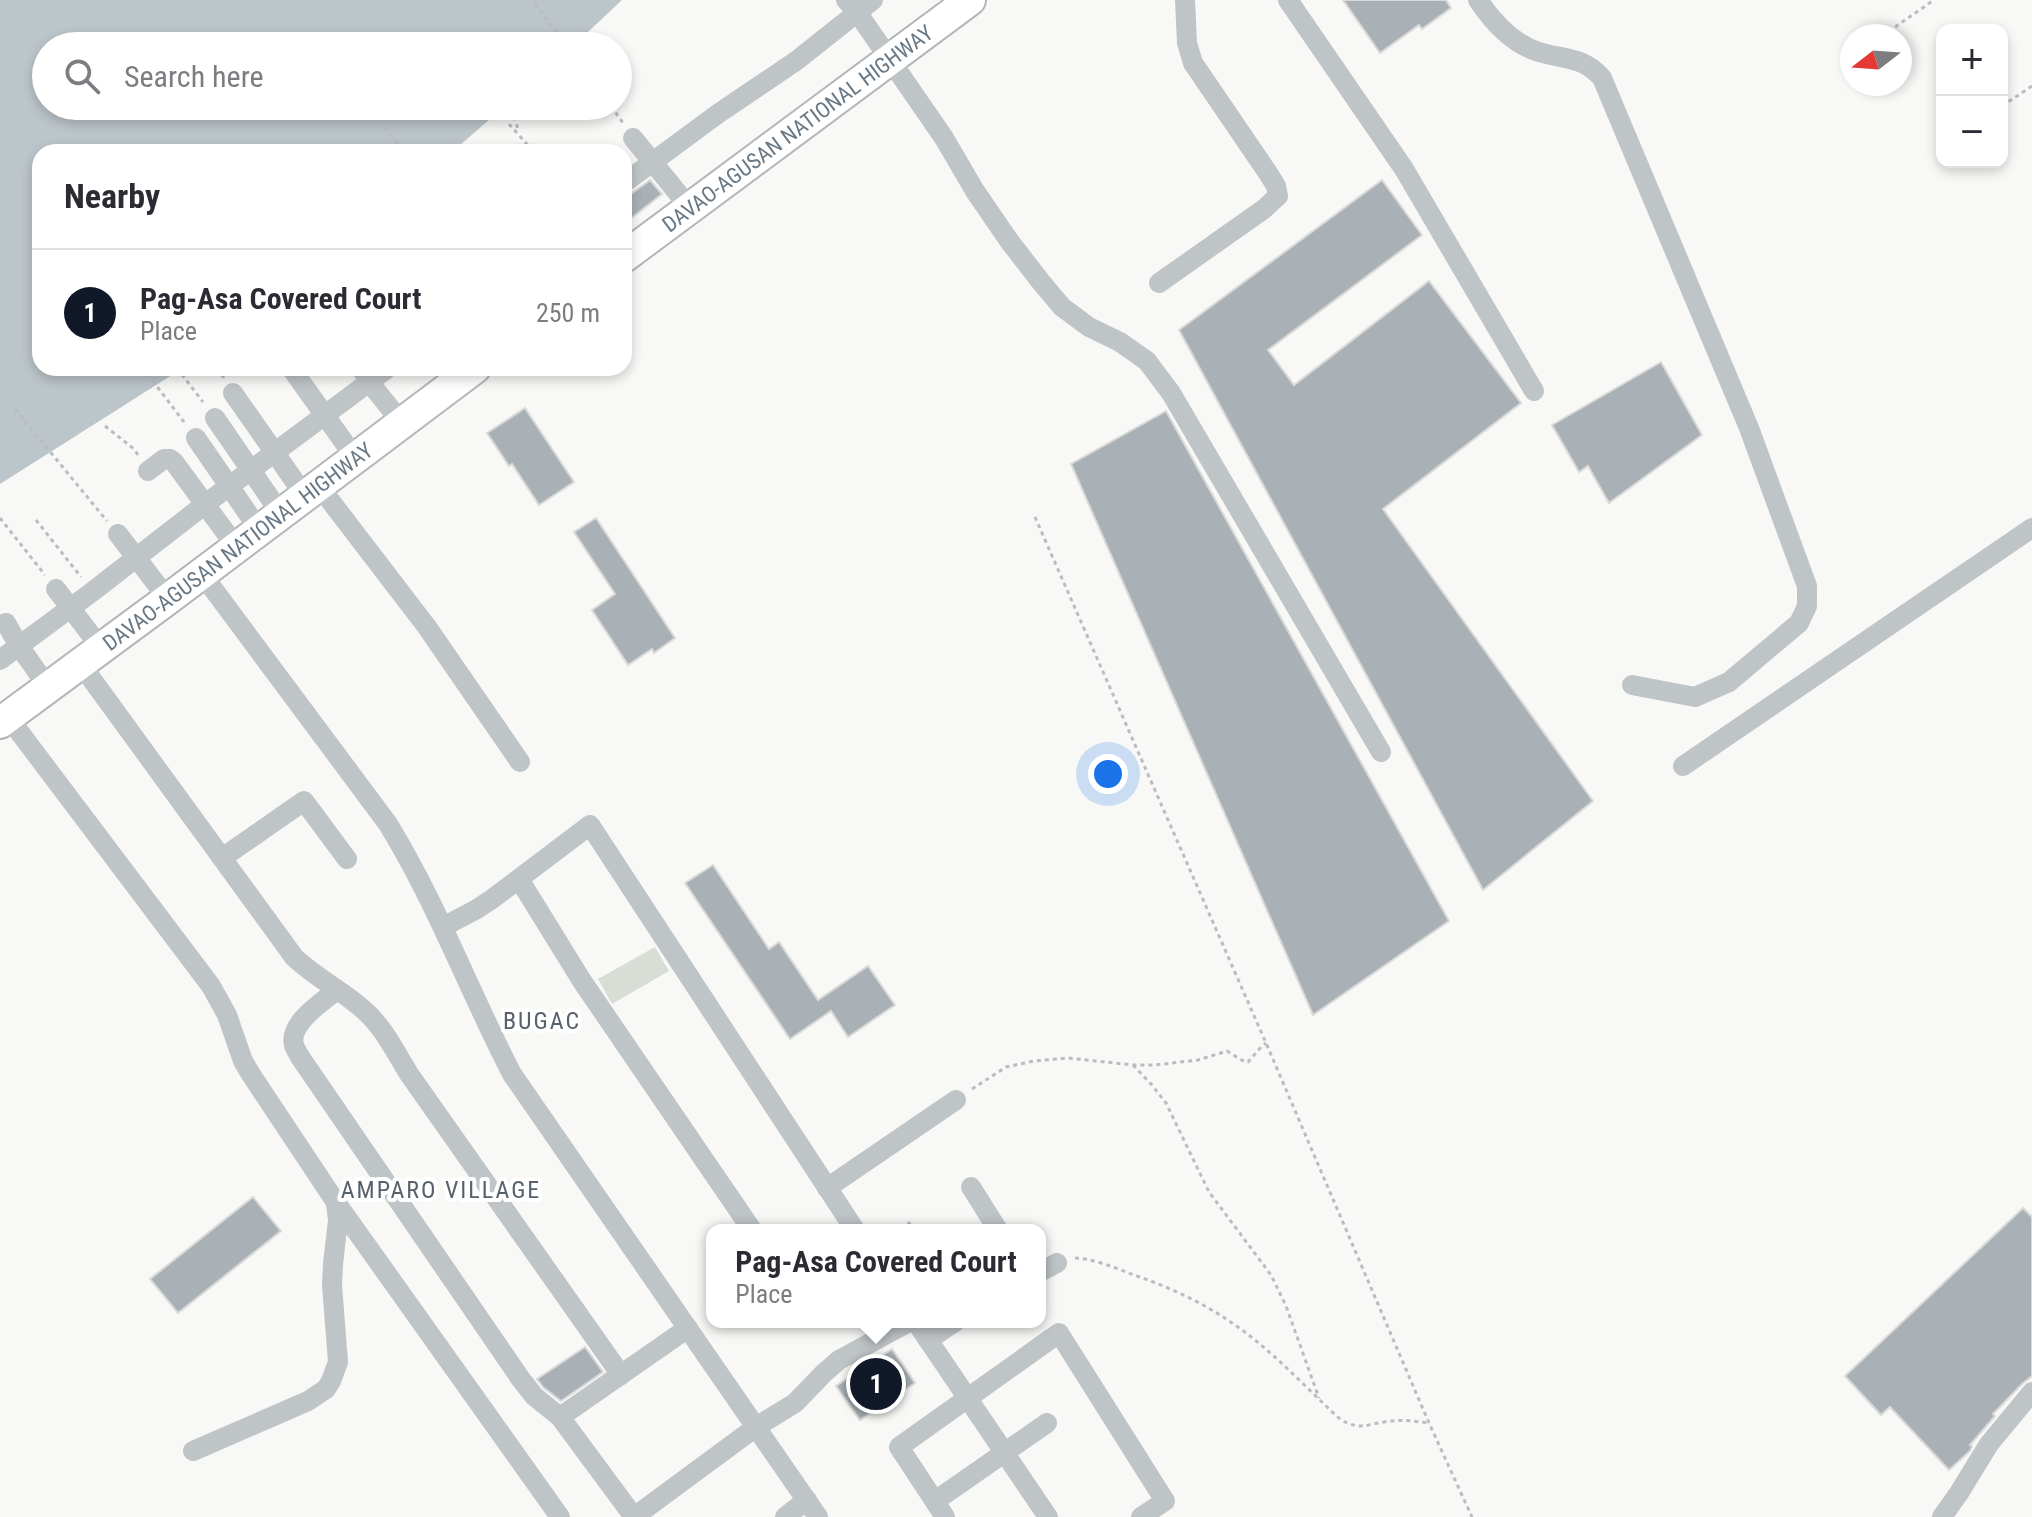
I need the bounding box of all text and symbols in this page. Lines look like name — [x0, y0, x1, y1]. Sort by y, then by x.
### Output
street label: DAVAO-AGUSAN NATIONAL HIGHWAY — [657, 19, 938, 237]
north arrow — [1840, 24, 1912, 96]
map controls — [1936, 24, 2008, 168]
button: + — [1936, 24, 2008, 96]
search box — [32, 32, 632, 120]
icon: search — [60, 54, 104, 98]
text: Search here — [124, 59, 264, 94]
button: − — [1936, 96, 2008, 168]
text: Nearby — [64, 176, 160, 216]
text: Pag-Asa Covered Court — [140, 281, 421, 316]
text: 1 — [83, 298, 97, 328]
text: 250 m — [536, 298, 600, 328]
text: Place — [140, 316, 197, 346]
street label: DAVAO-AGUSAN NATIONAL HIGHWAY — [98, 437, 378, 655]
your location — [1088, 754, 1128, 794]
district label: BUGAC — [503, 1007, 581, 1035]
district label: AMPARO VILLAGE — [341, 1176, 541, 1204]
popup — [706, 1224, 1046, 1328]
text: Pag-Asa Covered Court — [735, 1244, 1017, 1279]
text: Place — [735, 1279, 792, 1309]
pin: 1 — [850, 1354, 902, 1414]

